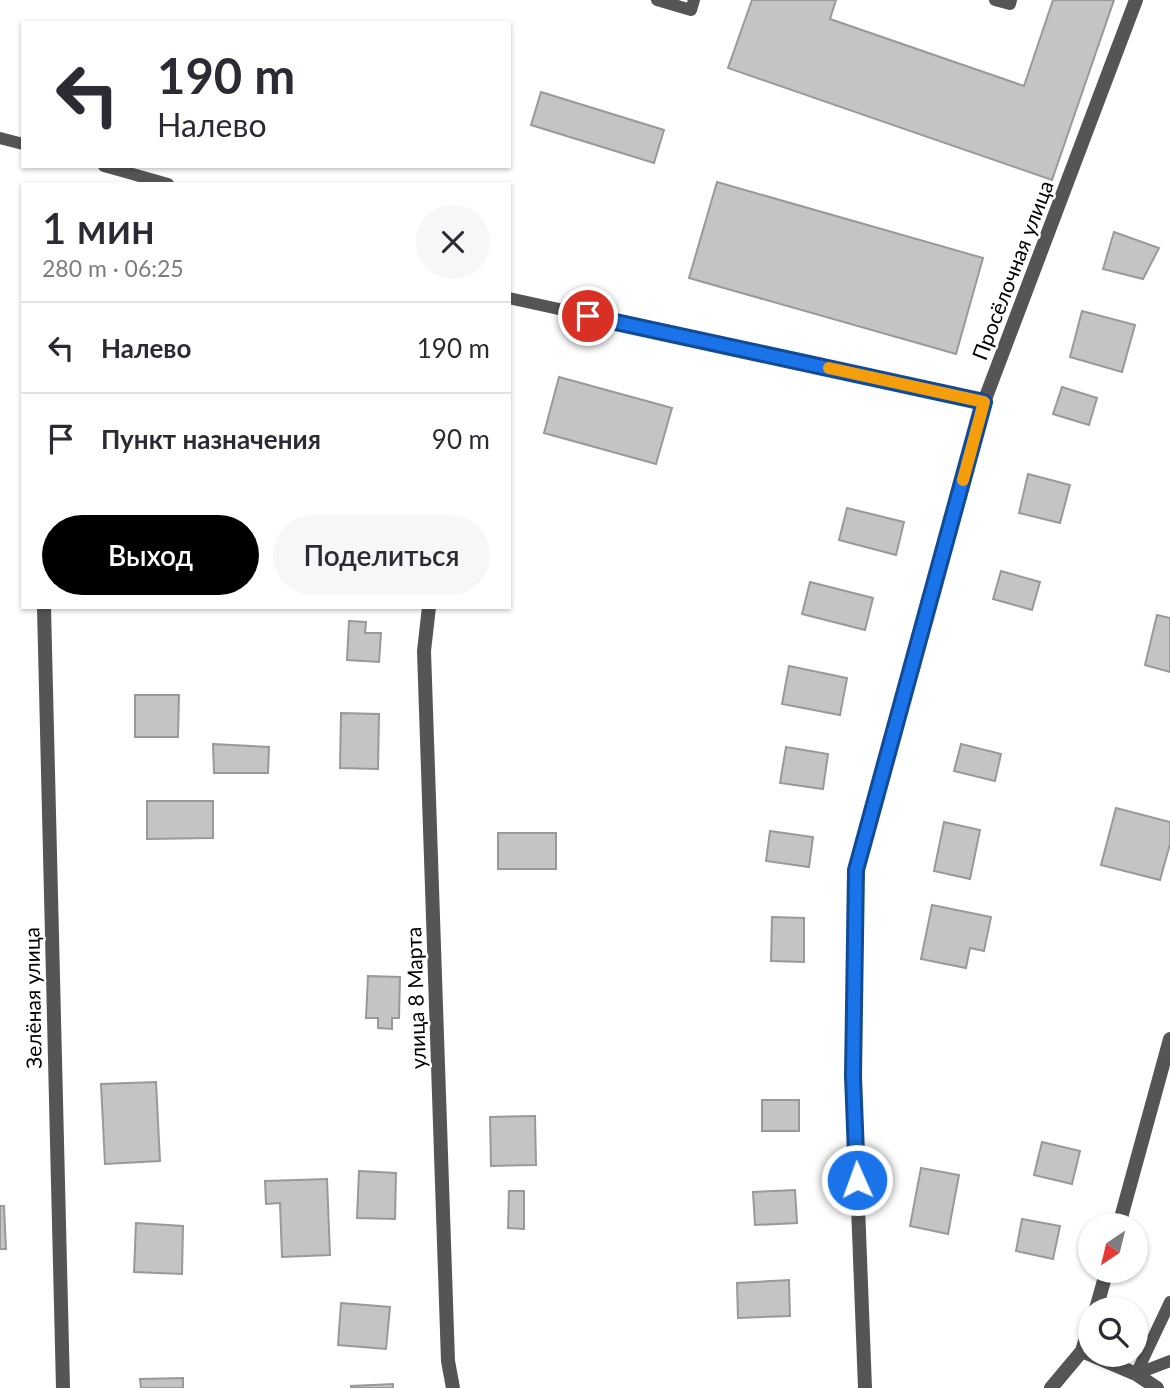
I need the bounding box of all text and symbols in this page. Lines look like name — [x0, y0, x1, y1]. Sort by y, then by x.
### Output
text: 190 m — [157, 46, 295, 104]
icon: left — [42, 49, 133, 140]
text: Налево — [157, 105, 267, 144]
street label: Просёлочная улица — [966, 177, 1058, 363]
text: 1 мин — [42, 203, 155, 253]
button: close — [416, 205, 490, 279]
text: 280 m · 06:25 — [42, 254, 184, 282]
pin — [558, 286, 618, 346]
icon: arrive — [569, 297, 607, 335]
icon: left — [42, 329, 80, 367]
text: Налево — [101, 332, 191, 364]
text: 190 m — [417, 332, 490, 364]
icon: arrive — [42, 420, 80, 458]
text: Пункт назначения — [101, 423, 321, 455]
text: 90 m — [432, 423, 490, 455]
button: Выход — [42, 515, 259, 595]
button: Поделиться — [273, 515, 490, 595]
street label: улица 8 Марта — [400, 926, 430, 1070]
street label: Зелёная улица — [18, 927, 46, 1069]
position arrow — [820, 1143, 894, 1217]
north arrow — [1078, 1213, 1148, 1283]
map controls — [1078, 1213, 1148, 1367]
button: search — [1078, 1297, 1148, 1367]

